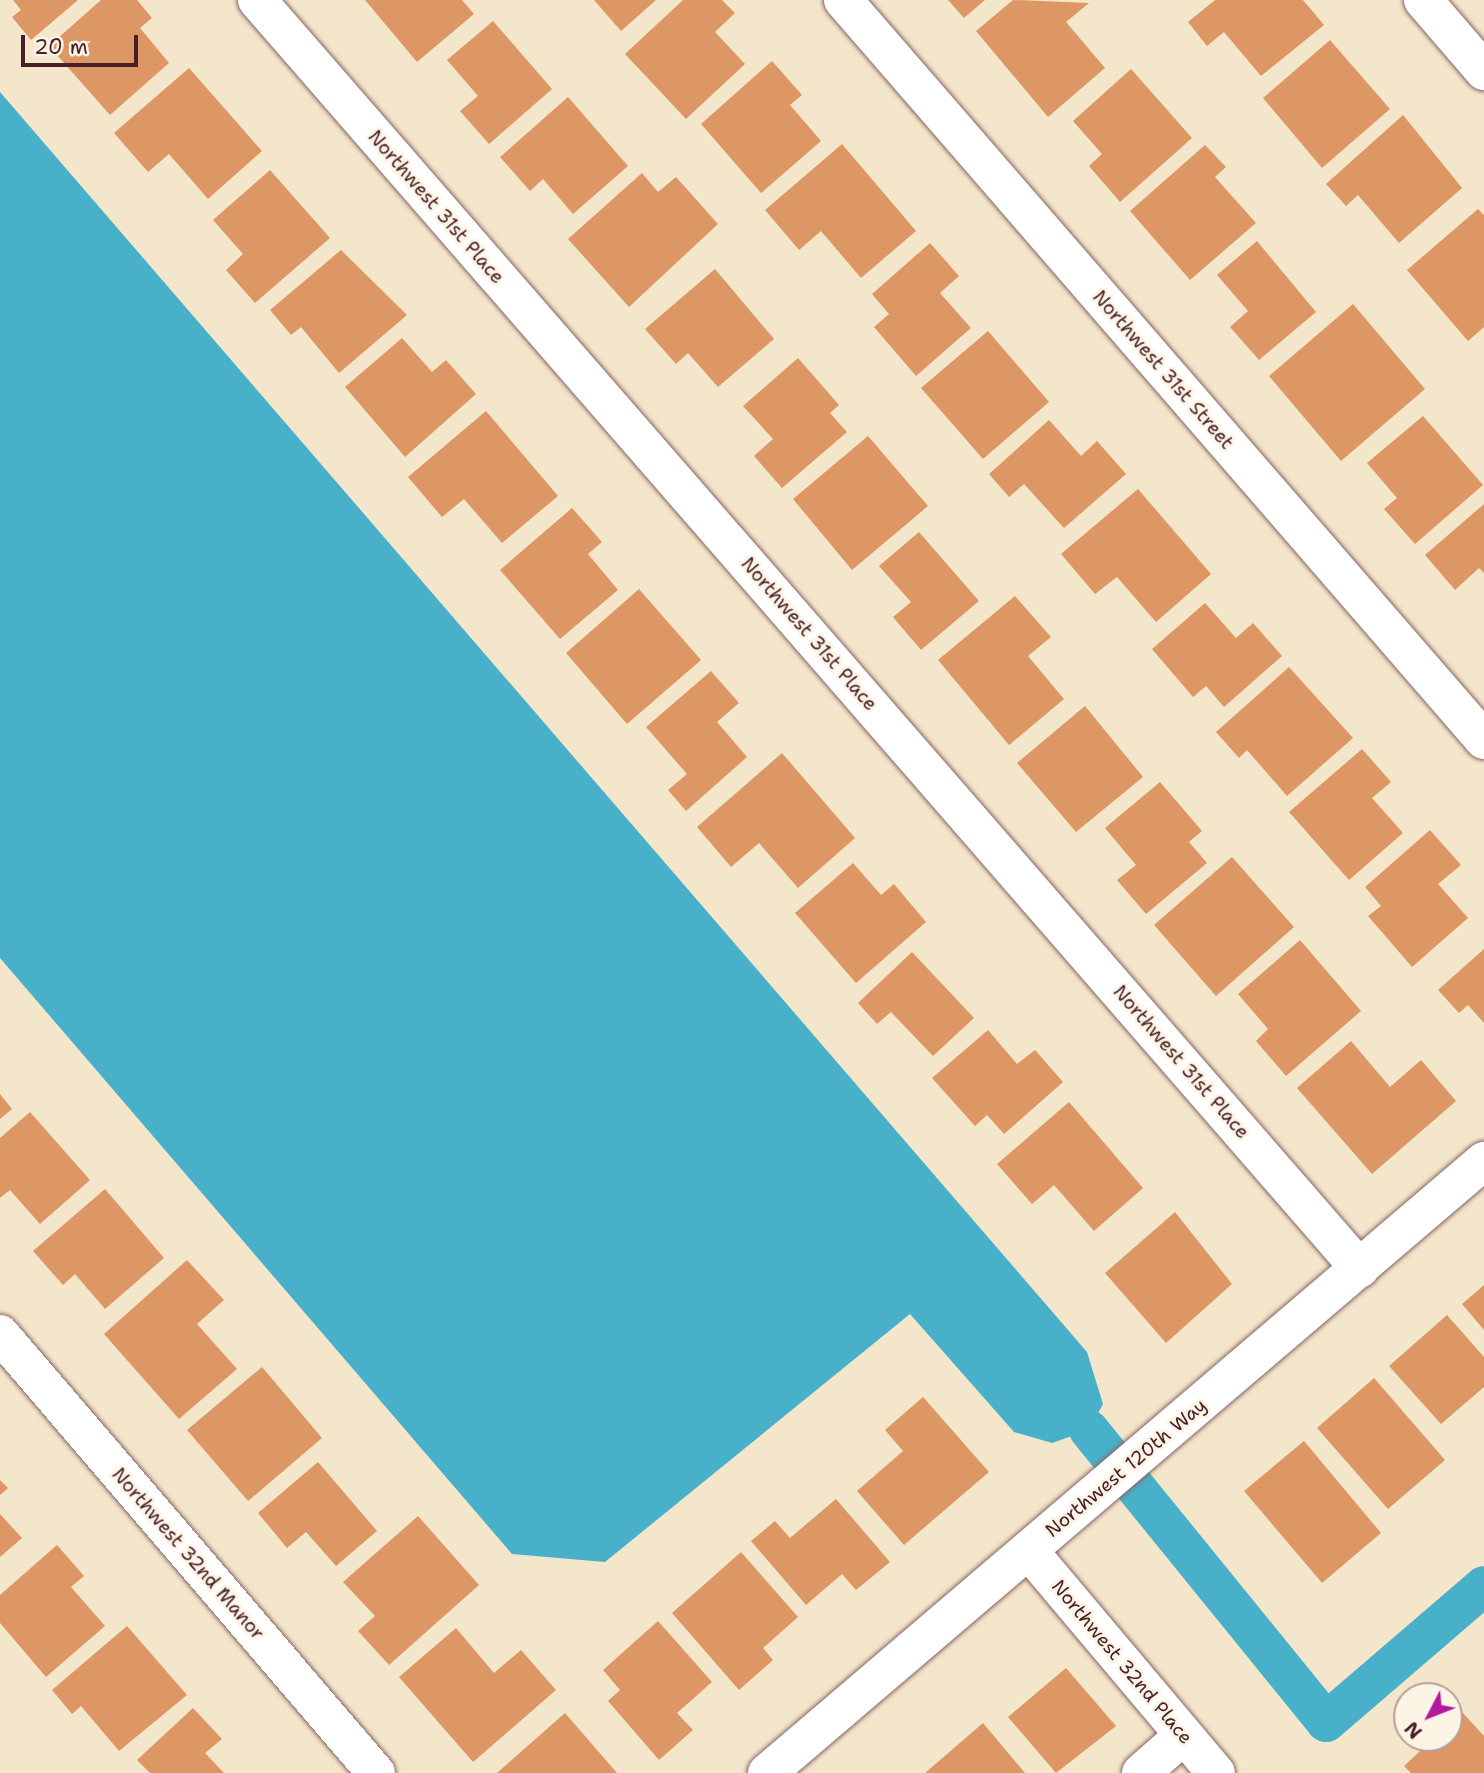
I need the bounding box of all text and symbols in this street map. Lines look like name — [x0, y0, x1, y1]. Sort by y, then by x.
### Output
scale bar — [24, 21, 142, 65]
text: 20 m — [34, 33, 88, 61]
street label: Northwest 31st Place — [363, 126, 509, 288]
street label: Northwest 31st Street — [1088, 286, 1238, 454]
street label: Northwest 31st Place — [736, 553, 882, 715]
street label: Northwest 31st Place — [1108, 981, 1254, 1143]
street label: Northwest 120th Way — [1041, 1394, 1211, 1542]
street label: Northwest 32nd Manor — [107, 1463, 269, 1645]
street label: Northwest 32nd Place — [1047, 1575, 1197, 1749]
north arrow — [1393, 1682, 1463, 1752]
text: N — [1399, 1716, 1428, 1744]

